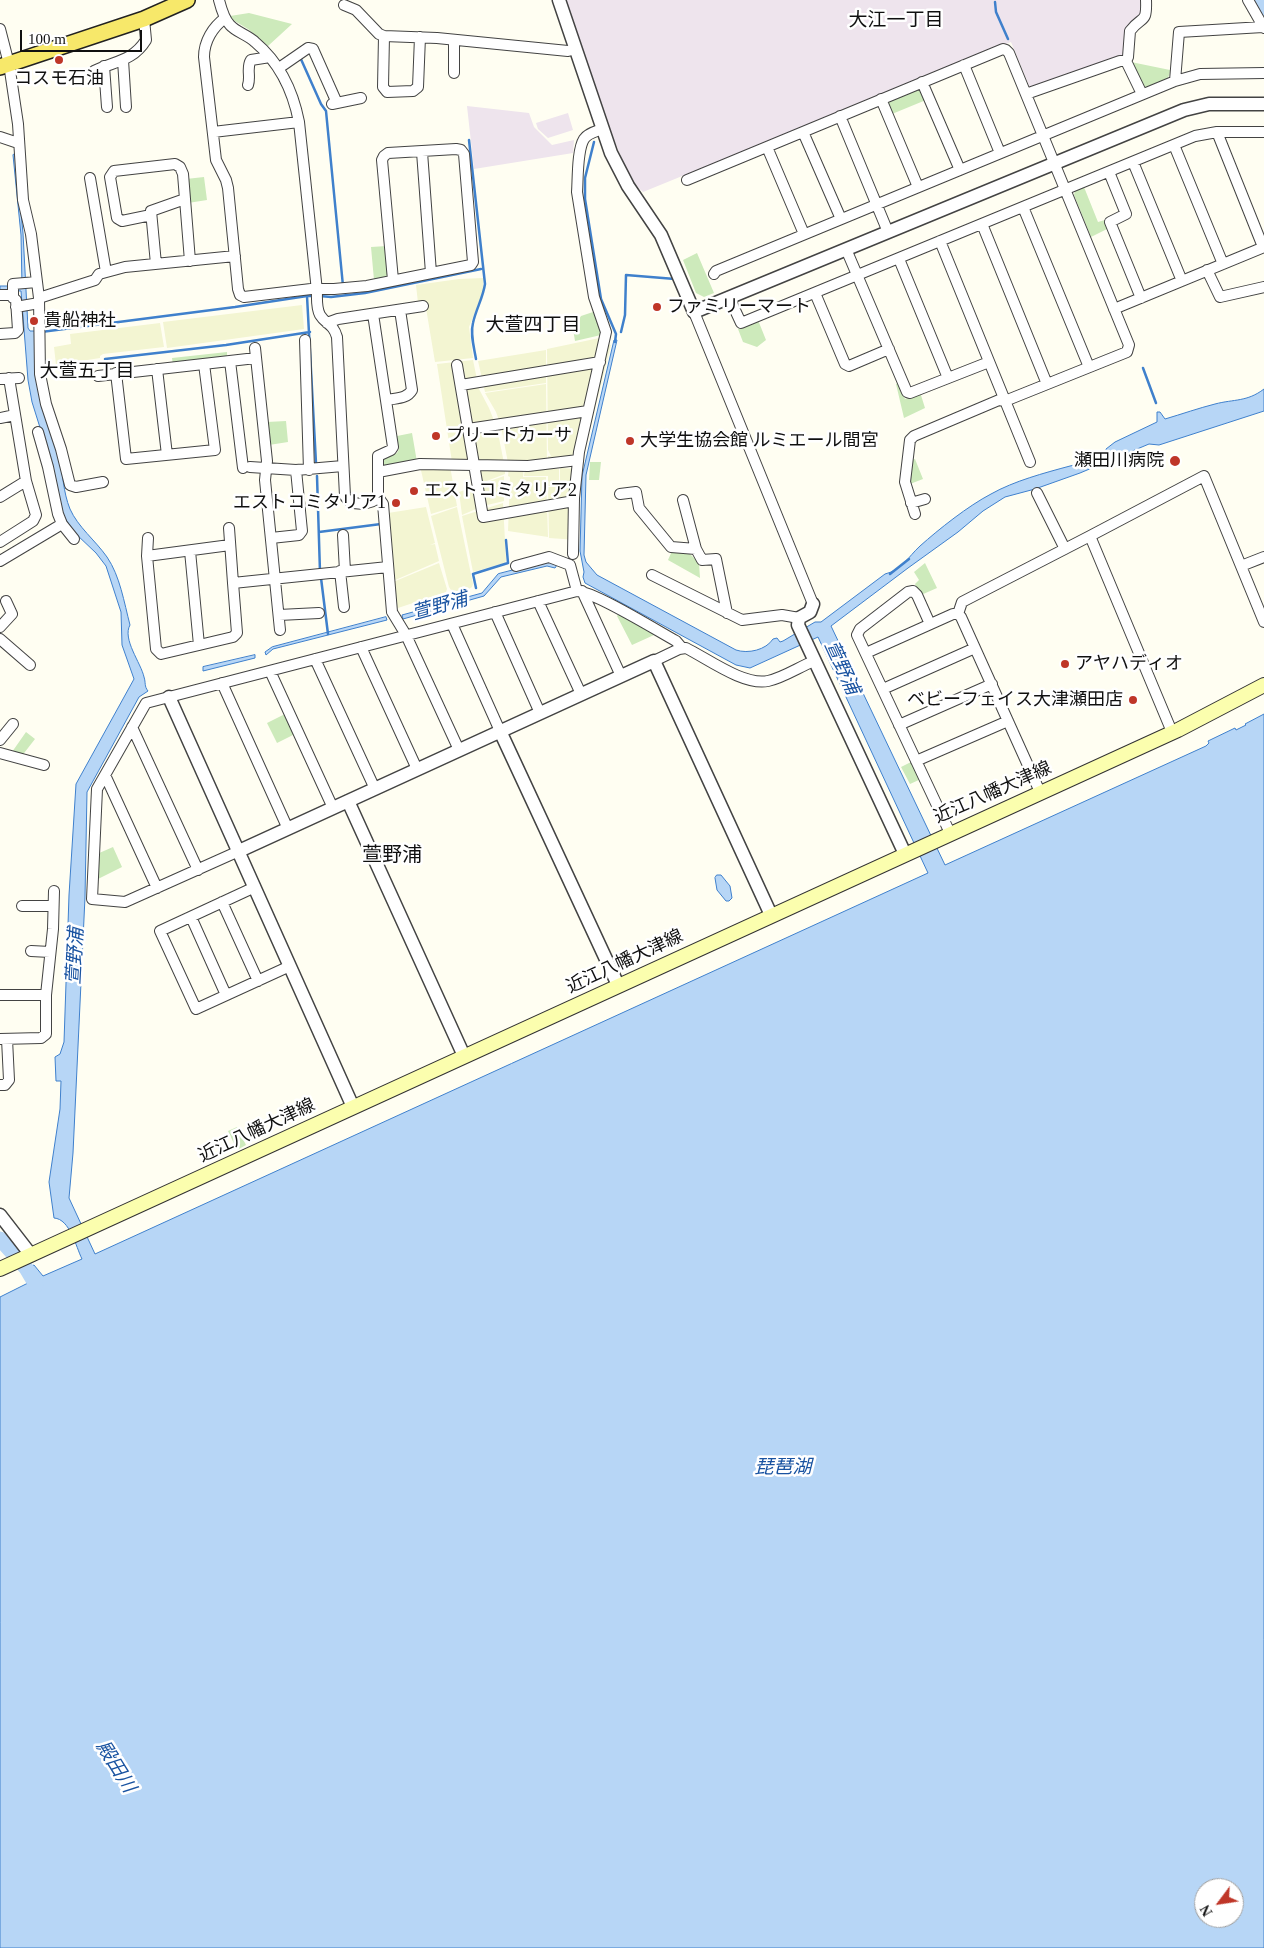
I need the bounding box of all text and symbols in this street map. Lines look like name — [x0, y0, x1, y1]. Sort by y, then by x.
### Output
district label: 大江一丁目 — [849, 10, 943, 32]
scale bar — [22, 20, 145, 52]
text: 100 m — [28, 31, 66, 47]
marker: コスモ石油 — [53, 54, 65, 66]
place label: コスモ石油 — [14, 68, 104, 90]
place label: ファミリーマート — [667, 296, 811, 318]
marker: ファミリーマート — [651, 301, 663, 313]
place label: 貴船神社 — [44, 310, 116, 332]
marker: 貴船神社 — [28, 315, 40, 327]
district label: 大萱四丁目 — [486, 315, 580, 337]
district label: 大萱五丁目 — [40, 361, 134, 383]
place label: プリートカーサ — [446, 425, 572, 447]
marker: プリートカーサ — [430, 430, 442, 442]
place label: 大学生協会館 ルミエール間宮 — [640, 430, 878, 452]
marker: 大学生協会館 ルミエール間宮 — [624, 435, 636, 447]
place label: 瀬田川病院 — [1074, 450, 1164, 472]
marker: 瀬田川病院 — [1168, 454, 1182, 468]
place label: エストコミタリア2 — [424, 480, 577, 502]
marker: エストコミタリア2 — [408, 485, 420, 497]
place label: エストコミタリア1 — [233, 492, 386, 514]
marker: エストコミタリア1 — [390, 497, 402, 509]
water label: 萱野浦 — [409, 588, 471, 626]
water label: 萱野浦 — [819, 637, 863, 699]
place label: アヤハディオ — [1075, 653, 1183, 675]
marker: アヤハディオ — [1059, 658, 1071, 670]
place label: ベビーフェイス大津瀬田店 — [907, 689, 1123, 711]
marker: ベビーフェイス大津瀬田店 — [1127, 694, 1139, 706]
street label: 近江八幡大津線 — [931, 758, 1055, 828]
district label: 萱野浦 — [362, 844, 422, 868]
street label: 近江八幡大津線 — [563, 926, 687, 998]
water label: 萱野浦 — [63, 927, 89, 985]
street label: 近江八幡大津線 — [195, 1095, 319, 1167]
water label: 琵琶湖 — [755, 1457, 811, 1479]
water label: 殿田川 — [90, 1737, 140, 1797]
north arrow — [1194, 1878, 1244, 1928]
text: N — [1198, 1902, 1216, 1919]

